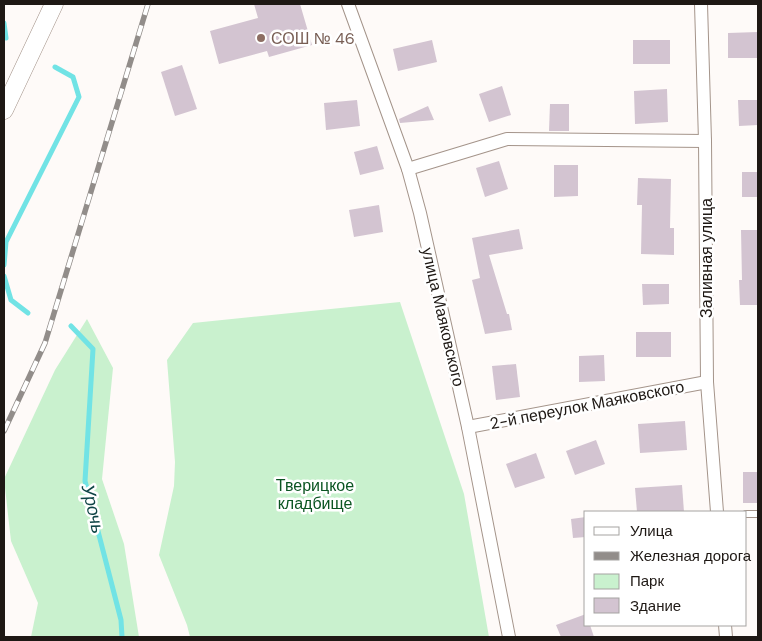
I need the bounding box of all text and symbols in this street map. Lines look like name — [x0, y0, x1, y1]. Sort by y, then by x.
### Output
place label: СОШ № 46 — [271, 28, 355, 49]
marker: СОШ № 46 — [255, 32, 267, 44]
street label: Заливная улица — [696, 198, 717, 318]
street label: улица Маяковского — [417, 245, 469, 389]
street label: 2-й переулок Маяковского — [488, 376, 686, 434]
park label: Тверицкое кладбище — [276, 475, 354, 514]
water label: Урочь — [76, 481, 110, 536]
legend — [584, 511, 747, 626]
text: Улица — [630, 521, 673, 541]
text: Железная дорога — [630, 546, 752, 566]
text: Парк — [630, 571, 664, 591]
text: Здание — [630, 596, 681, 616]

